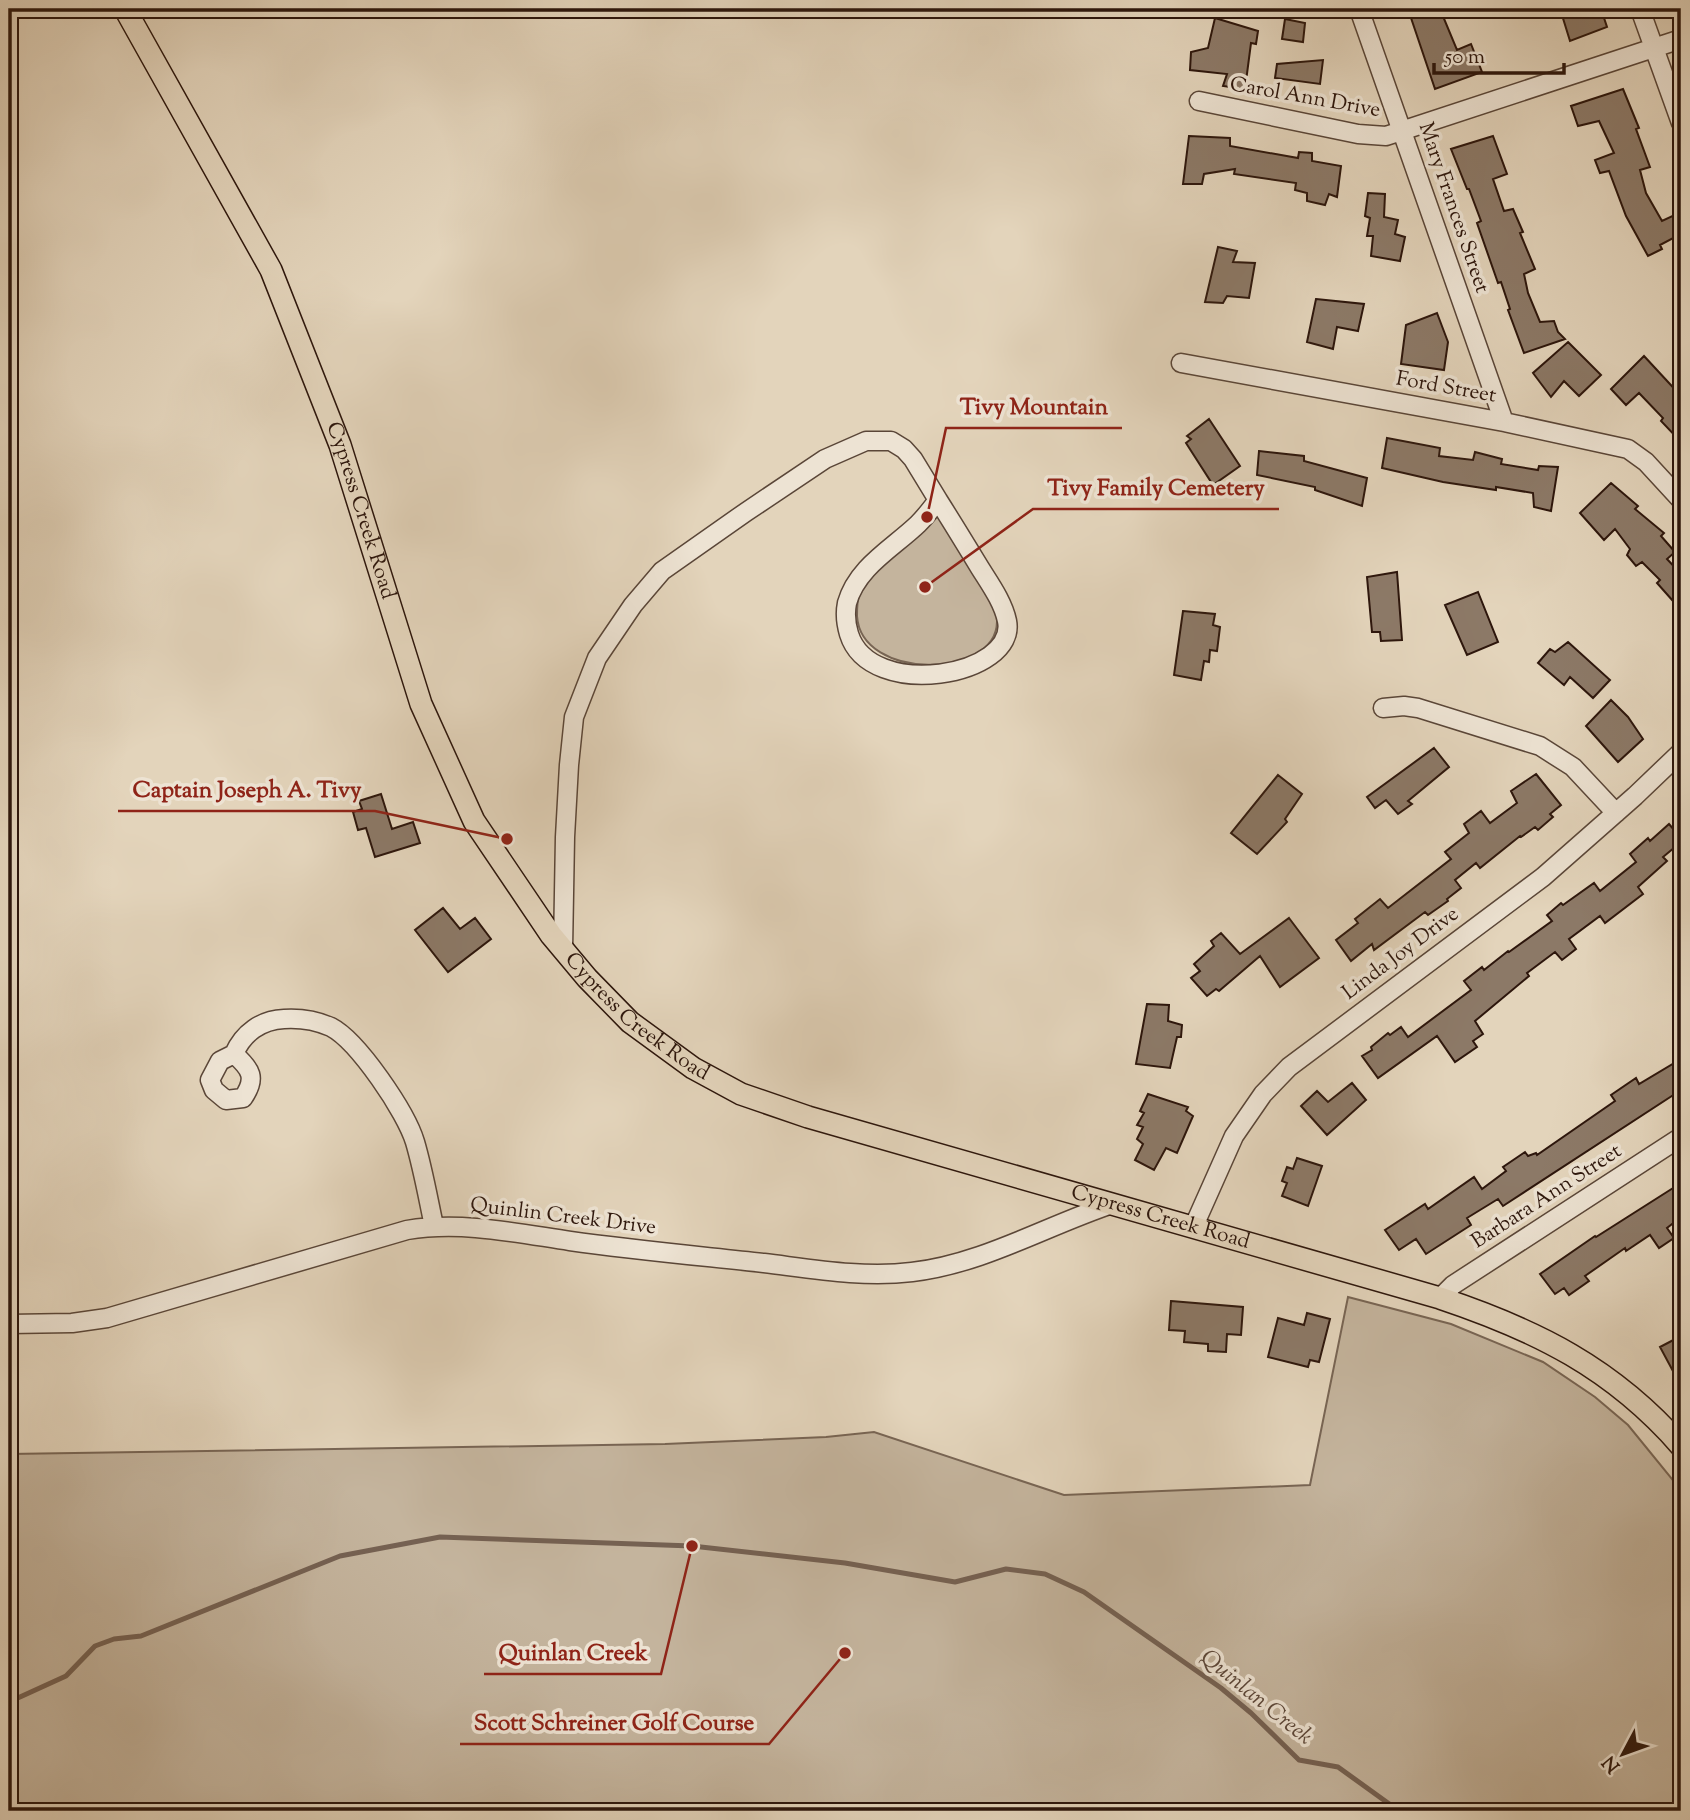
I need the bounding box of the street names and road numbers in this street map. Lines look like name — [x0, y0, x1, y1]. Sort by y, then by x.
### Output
street label: Carol Ann Drive — [1227, 70, 1383, 126]
street label: Mary Frances Street — [1410, 119, 1496, 297]
street label: Ford Street — [1394, 364, 1498, 412]
street label: Cypress Creek Road — [317, 418, 402, 603]
street label: Linda Joy Drive — [1336, 900, 1466, 1008]
street label: Cypress Creek Road — [557, 946, 714, 1089]
street label: Barbara Ann Street — [1466, 1137, 1628, 1257]
street label: Cypress Creek Road — [1067, 1178, 1253, 1258]
street label: Quinlin Creek Drive — [468, 1191, 658, 1243]

